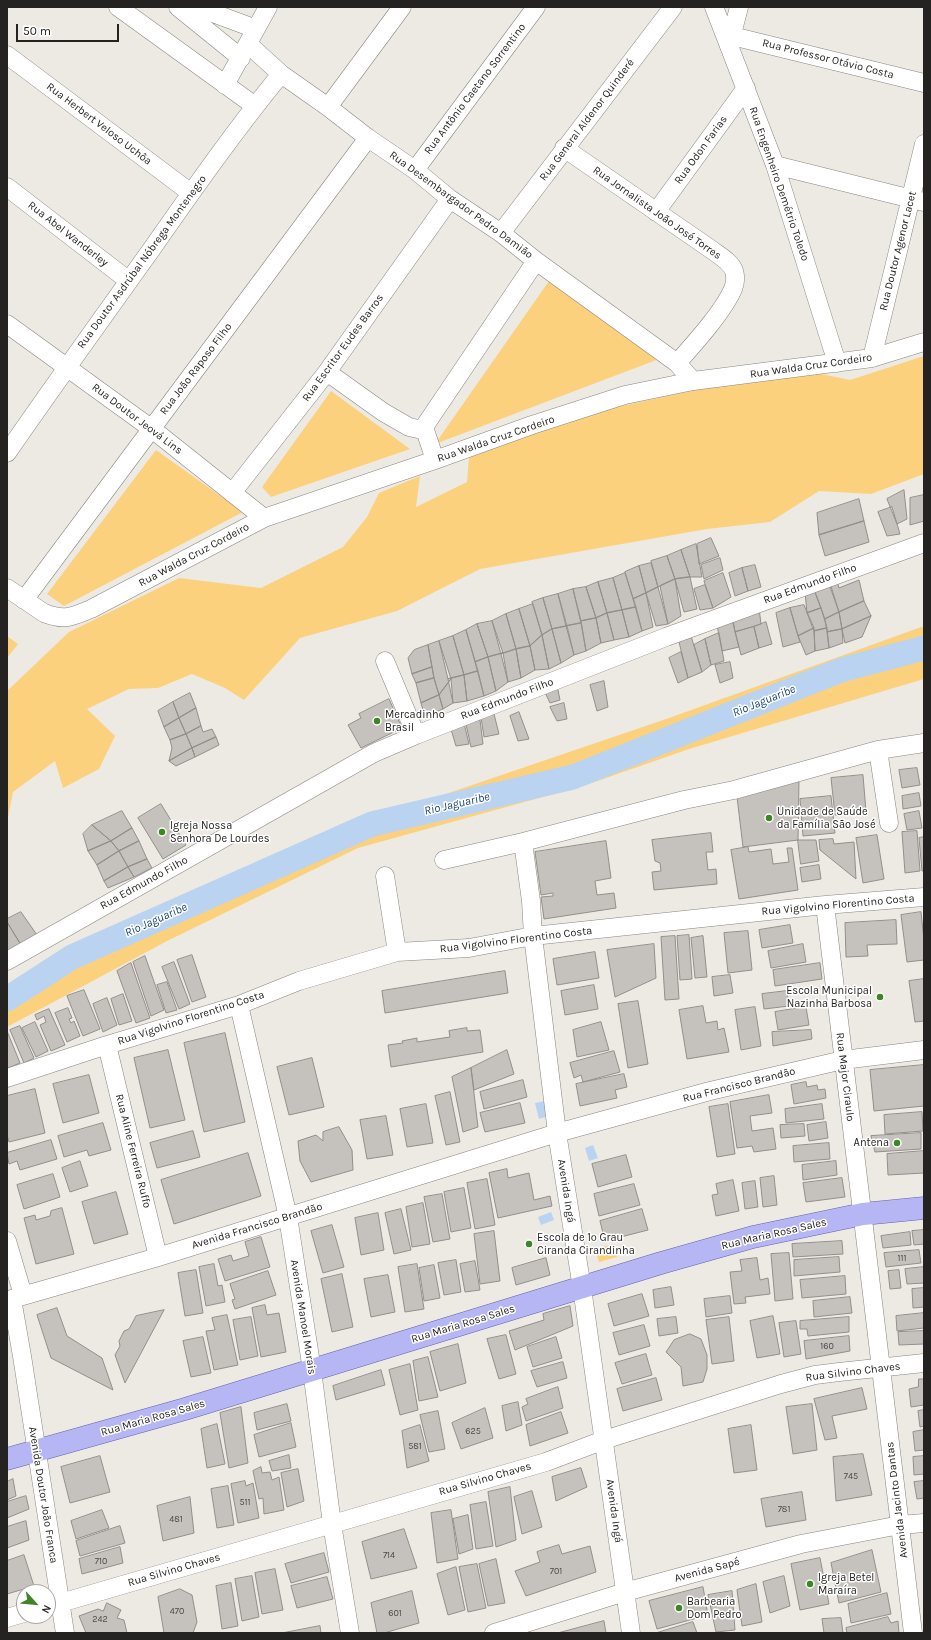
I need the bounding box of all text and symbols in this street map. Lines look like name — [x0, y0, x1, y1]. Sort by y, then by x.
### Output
scale bar — [18, 16, 121, 42]
street label: Rua Antônio Caetano Sorrentino — [421, 21, 529, 157]
text: 50 m — [23, 24, 51, 38]
street label: Rua Professor Otávio Costa — [761, 36, 895, 82]
street label: Rua General Aldenor Quinderé — [537, 56, 637, 184]
street label: Rua Herbert Veloso Uchôa — [44, 80, 154, 168]
street label: Rua Engenheiro Demétrio Toledo — [746, 105, 812, 263]
street label: Rua Odon Farias — [672, 113, 730, 187]
street label: Rua Desembargador Pedro Damião — [387, 148, 535, 262]
street label: Rua Jornalista João José Torres — [590, 163, 724, 263]
street label: Rua Doutor Asdrúbal Nóbrega Montenegro — [75, 173, 209, 351]
street label: Rua Doutor Agenor Lacet — [877, 190, 919, 312]
street label: Rua Abel Wanderley — [25, 199, 111, 269]
street label: Rua Escritor Eudes Barros — [300, 292, 386, 404]
street label: Rua João Raposo Filho — [157, 320, 235, 418]
street label: Rua Walda Cruz Cordeiro — [749, 351, 873, 381]
street label: Rua Doutor Jeová Lins — [89, 381, 185, 457]
street label: Rua Walda Cruz Cordeiro — [436, 413, 556, 465]
street label: Rua Walda Cruz Cordeiro — [136, 520, 252, 590]
street label: Rua Edmundo Filho — [762, 561, 858, 607]
street label: Rua Edmundo Filho — [459, 675, 555, 723]
water label: Rio Jaguaribe — [730, 682, 798, 720]
place label: Mercadinho Brasil — [385, 708, 445, 734]
marker: Mercadinho Brasil — [372, 716, 382, 726]
water label: Rio Jaguaribe — [423, 789, 491, 819]
place label: Unidade de Saúde da Família São José — [777, 805, 876, 831]
marker: Unidade de Saúde da Família São José — [764, 813, 774, 823]
place label: Igreja Nossa Senhora De Lourdes — [170, 819, 269, 845]
marker: Igreja Nossa Senhora De Lourdes — [157, 827, 167, 837]
street label: Rua Edmundo Filho — [98, 853, 190, 913]
street label: Rua Vigolvino Florentino Costa — [761, 892, 915, 918]
water label: Rio Jaguaribe — [123, 900, 189, 940]
street label: Rua Vigolvino Florentino Costa — [439, 924, 593, 956]
place label: Escola Municipal Nazinha Barbosa — [786, 984, 872, 1010]
street label: Rua Vigolvino Florentino Costa — [116, 988, 266, 1048]
marker: Escola Municipal Nazinha Barbosa — [875, 992, 885, 1002]
street label: Rua Major Ciraulo — [833, 1032, 857, 1122]
street label: Rua Francisco Brandão — [681, 1065, 797, 1105]
street label: Rua Aline Ferreira Ruffo — [112, 1093, 154, 1209]
place label: Antena — [854, 1136, 889, 1150]
marker: Antena — [892, 1138, 902, 1148]
street label: Avenida Ingá — [554, 1158, 578, 1224]
street label: Avenida Francisco Brandão — [190, 1200, 324, 1252]
street label: Rua Maria Rosa Sales — [720, 1215, 828, 1253]
place label: Escola de 1º Grau Ciranda Cirandinha — [537, 1231, 635, 1257]
marker: Escola de 1º Grau Ciranda Cirandinha — [524, 1239, 534, 1249]
house number: 111 — [898, 1253, 906, 1263]
street label: Avenida Manoel Morais — [287, 1259, 319, 1375]
street label: Rua Maria Rosa Sales — [410, 1302, 516, 1346]
house number: 160 — [820, 1341, 834, 1351]
street label: Rua Silvino Chaves — [805, 1360, 901, 1384]
street label: Rua Maria Rosa Sales — [99, 1397, 207, 1439]
street label: Avenida Doutor João Franca — [26, 1426, 60, 1564]
house number: 625 — [465, 1426, 481, 1436]
house number: 581 — [408, 1441, 422, 1451]
street label: Avenida Jacinto Dantas — [883, 1441, 911, 1559]
street label: Rua Silvino Chaves — [437, 1459, 533, 1499]
house number: 745 — [844, 1471, 858, 1481]
street label: Avenida Ingá — [603, 1478, 625, 1544]
house number: 511 — [239, 1497, 251, 1507]
house number: 781 — [778, 1504, 790, 1514]
house number: 481 — [169, 1514, 183, 1524]
street label: Rua Silvino Chaves — [126, 1550, 222, 1590]
house number: 714 — [383, 1550, 395, 1560]
street label: Avenida Sapé — [673, 1555, 741, 1585]
house number: 710 — [95, 1556, 107, 1566]
house number: 701 — [550, 1566, 562, 1576]
place label: Igreja Betel Maraíra — [818, 1571, 874, 1597]
marker: Igreja Betel Maraíra — [805, 1579, 815, 1589]
north arrow — [16, 1584, 56, 1624]
place label: Barbearia Dom Pedro — [687, 1595, 741, 1621]
text: N — [39, 1603, 54, 1616]
marker: Barbearia Dom Pedro — [674, 1603, 684, 1613]
house number: 470 — [170, 1606, 184, 1616]
house number: 601 — [388, 1608, 402, 1618]
house number: 242 — [92, 1614, 108, 1624]

